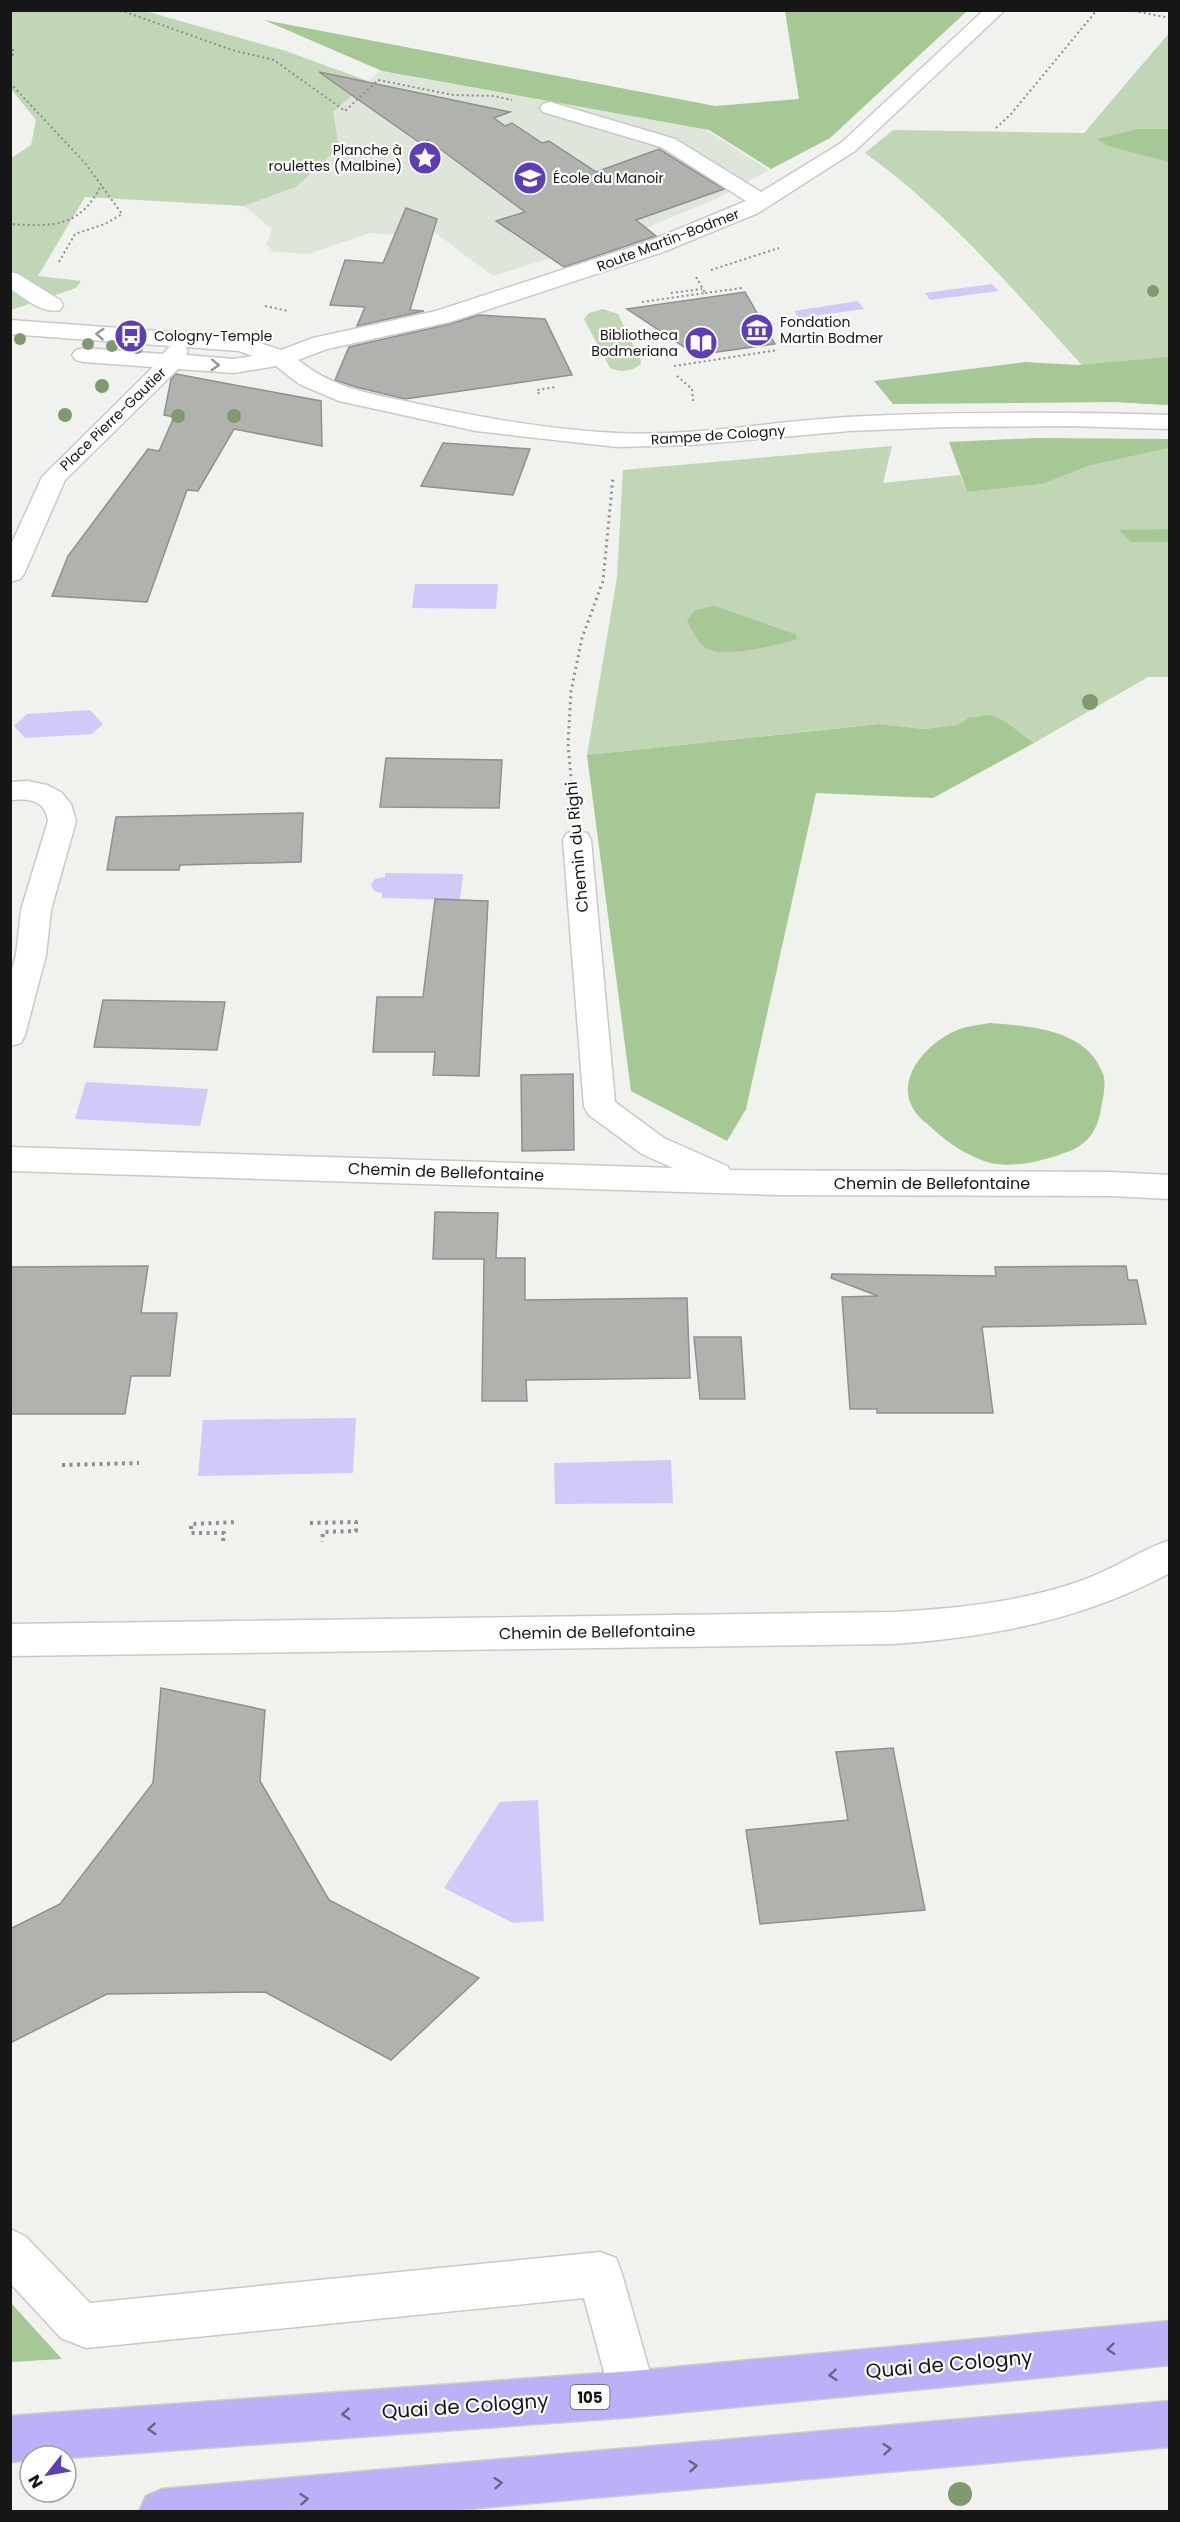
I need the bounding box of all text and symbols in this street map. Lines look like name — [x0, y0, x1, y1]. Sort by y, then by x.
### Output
place label: Planche à roulettes (Malbine) — [269, 140, 402, 176]
place icon: Planche à roulettes (Malbine) — [407, 140, 443, 176]
school or university icon: École du Manoir — [512, 160, 548, 196]
place label: École du Manoir — [553, 168, 664, 188]
street label: Route Martin-Bodmer — [594, 204, 742, 276]
museum icon: Fondation Martin Bodmer — [739, 312, 775, 348]
place label: Fondation Martin Bodmer — [780, 312, 883, 348]
bus stop icon: Cologny-Temple — [113, 318, 149, 354]
place label: Bibliotheca Bodmeriana — [591, 325, 678, 361]
library icon: Bibliotheca Bodmeriana — [683, 325, 719, 361]
place label: Cologny-Temple — [154, 326, 273, 346]
one-way arrow — [95, 328, 104, 341]
one-way arrow — [211, 359, 220, 372]
street label: Place Pierre-Gautier — [55, 363, 171, 475]
street label: Rampe de Cologny — [650, 420, 786, 450]
street label: Chemin du Righi — [560, 781, 594, 913]
street label: Chemin de Bellefontaine — [347, 1157, 545, 1187]
street label: Chemin de Bellefontaine — [834, 1172, 1030, 1195]
street label: Chemin de Bellefontaine — [499, 1619, 695, 1645]
one-way arrow — [1107, 2342, 1116, 2355]
street label: Quai de Cologny — [865, 2343, 1033, 2385]
one-way arrow — [829, 2368, 838, 2381]
road number: 105 — [570, 2385, 610, 2409]
street label: Quai de Cologny — [381, 2386, 549, 2426]
one-way arrow — [342, 2407, 351, 2420]
one-way arrow — [147, 2422, 156, 2435]
one-way arrow — [882, 2443, 892, 2456]
north arrow — [18, 2444, 78, 2504]
one-way arrow — [688, 2460, 697, 2473]
text: N — [23, 2470, 49, 2493]
one-way arrow — [494, 2477, 503, 2490]
one-way arrow — [300, 2493, 309, 2506]

